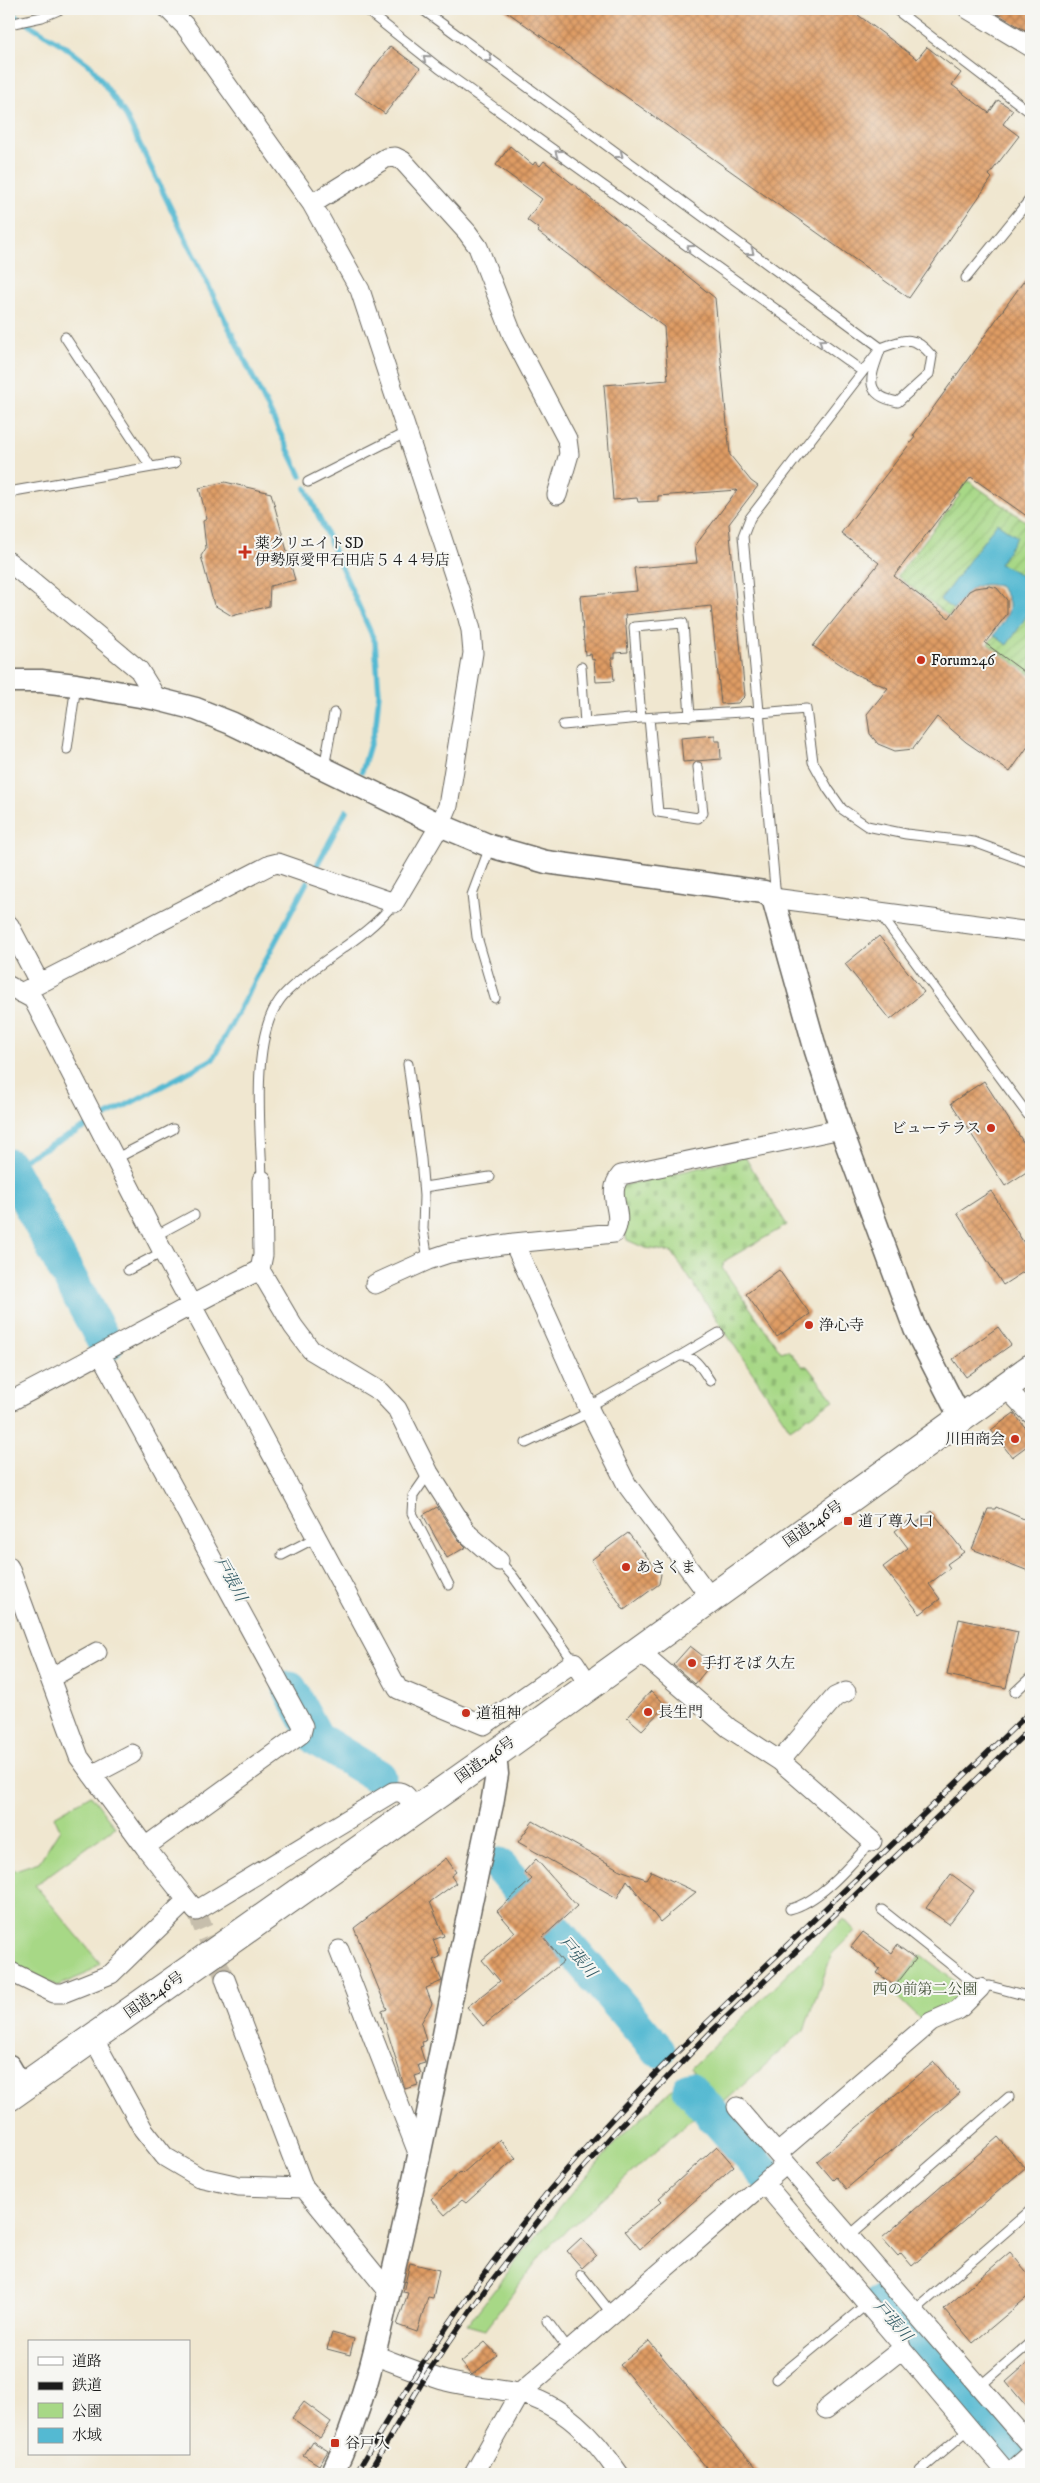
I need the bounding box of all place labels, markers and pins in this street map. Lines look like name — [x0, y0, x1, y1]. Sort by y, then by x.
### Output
place label: 薬クリエイトSD 伊勢原愛甲石田店５４４号店 — [255, 534, 450, 570]
marker: 薬クリエイトSD 伊勢原愛甲石田店５４４号店 — [239, 546, 251, 558]
place label: Forum246 — [931, 651, 996, 670]
marker: Forum246 — [915, 654, 927, 666]
place label: ビューテラス — [891, 1119, 981, 1138]
marker: ビューテラス — [985, 1122, 997, 1134]
place label: 浄心寺 — [819, 1316, 864, 1335]
marker: 浄心寺 — [803, 1319, 815, 1331]
place label: 川田商会 — [945, 1430, 1005, 1449]
marker: 川田商会 — [1009, 1433, 1021, 1445]
place label: 道了尊入口 — [858, 1512, 933, 1531]
marker: 道了尊入口 — [842, 1515, 854, 1527]
place label: あさくま — [636, 1558, 696, 1577]
marker: あさくま — [620, 1561, 632, 1573]
place label: 手打そば 久左 — [702, 1654, 795, 1673]
marker: 手打そば 久左 — [686, 1657, 698, 1669]
place label: 長生門 — [658, 1703, 703, 1722]
place label: 道祖神 — [476, 1704, 521, 1723]
marker: 長生門 — [642, 1706, 654, 1718]
marker: 道祖神 — [460, 1707, 472, 1719]
place label: 谷戸入 — [345, 2434, 390, 2453]
marker: 谷戸入 — [329, 2437, 341, 2449]

